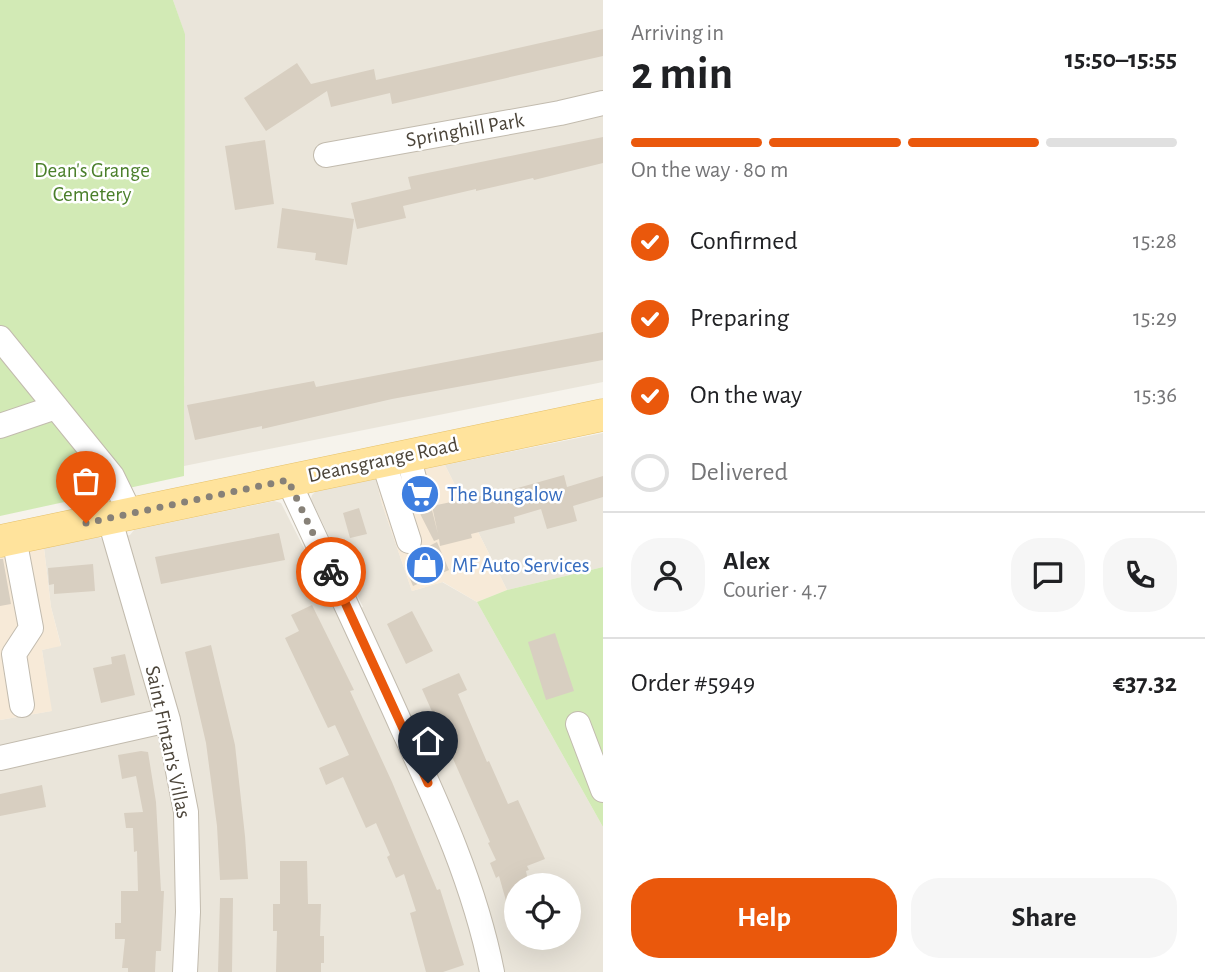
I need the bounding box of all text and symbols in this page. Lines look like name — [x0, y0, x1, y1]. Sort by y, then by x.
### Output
text: Arriving in — [631, 22, 724, 45]
text: 15:50–15:55 — [1065, 46, 1177, 72]
text: 2 min — [631, 51, 733, 97]
street label: Springhill Park — [404, 109, 526, 151]
text: On the way · 80 m — [631, 159, 788, 182]
park label: Dean's Grange Cemetery — [34, 160, 150, 205]
icon: check — [631, 223, 669, 261]
text: Confirmed — [690, 228, 798, 254]
text: 15:28 — [1133, 230, 1177, 253]
icon: check — [631, 300, 669, 338]
text: Preparing — [690, 305, 789, 331]
text: 15:29 — [1133, 307, 1177, 330]
icon: check — [631, 377, 669, 415]
text: On the way — [690, 382, 802, 408]
text: 15:36 — [1134, 384, 1177, 407]
street label: Deansgrange Road — [306, 434, 460, 486]
pin — [56, 451, 116, 523]
text: Delivered — [690, 459, 788, 485]
icon: bag — [67, 462, 105, 500]
supermarket icon: The Bungalow — [399, 473, 441, 515]
place label: The Bungalow — [447, 484, 563, 505]
courier — [296, 537, 366, 607]
button: person — [631, 538, 705, 612]
button: chat — [1011, 538, 1085, 612]
button: phone — [1103, 538, 1177, 612]
shop icon: MF Auto Services — [404, 544, 446, 586]
text: Alex — [723, 548, 770, 574]
icon: bike — [312, 553, 350, 591]
place label: MF Auto Services — [452, 555, 589, 576]
text: Courier · 4.7 — [723, 579, 827, 602]
street label: Saint Fintan's Villas — [142, 664, 194, 820]
text: Order #5949 — [631, 670, 755, 696]
text: €37.32 — [1113, 670, 1177, 696]
pin — [398, 711, 458, 783]
icon: home — [409, 722, 447, 760]
map controls — [504, 873, 581, 950]
button: locate — [504, 873, 581, 950]
button: Help — [631, 878, 897, 958]
button: Share — [911, 878, 1177, 958]

